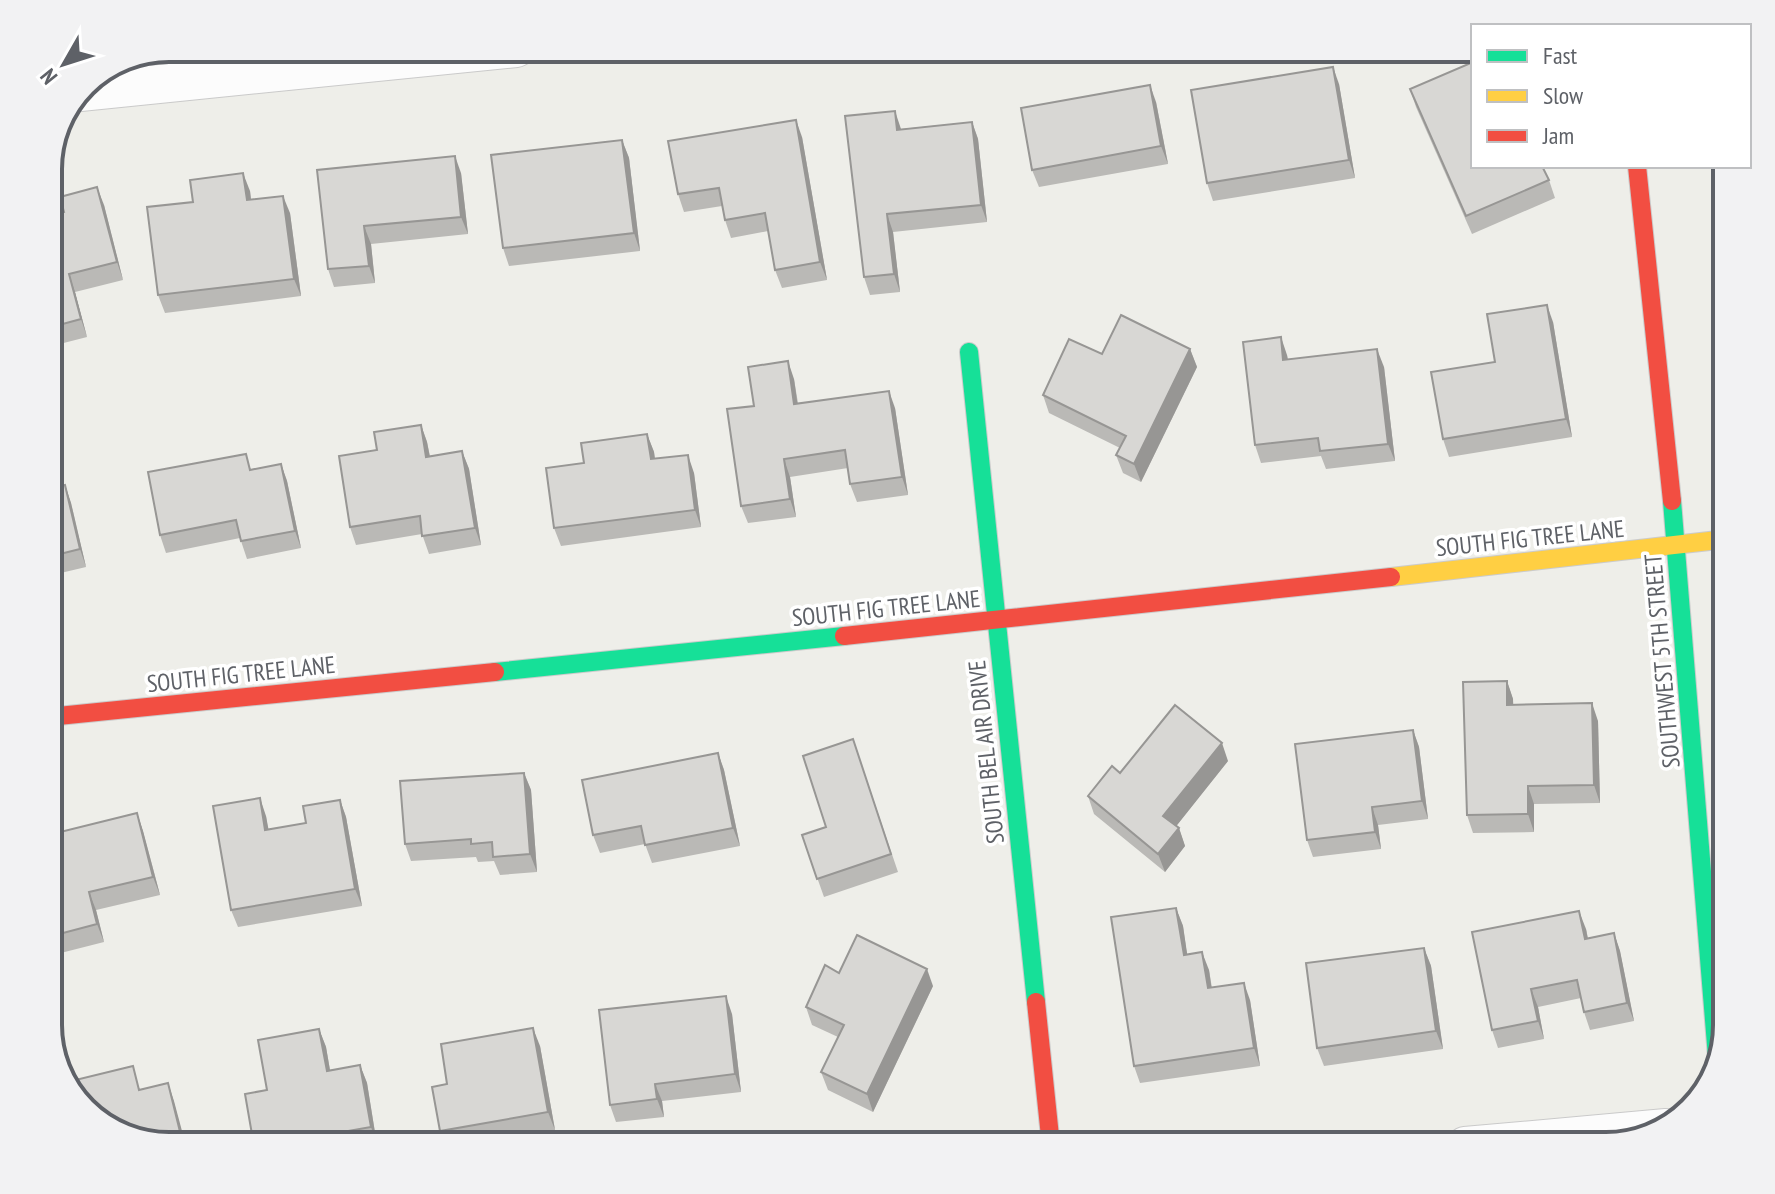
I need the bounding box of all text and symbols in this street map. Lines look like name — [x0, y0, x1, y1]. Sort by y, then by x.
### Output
north arrow — [24, 24, 104, 104]
legend — [1471, 24, 1751, 168]
text: Fast — [1543, 40, 1578, 71]
text: N — [34, 63, 63, 90]
text: Slow — [1543, 80, 1584, 111]
text: Jam — [1542, 120, 1574, 151]
street label: SOUTH FIG TREE LANE — [1434, 513, 1626, 563]
street label: SOUTHWEST 5TH STREET — [1637, 552, 1687, 769]
street label: SOUTH FIG TREE LANE — [790, 583, 982, 633]
street label: SOUTH FIG TREE LANE — [145, 649, 337, 699]
street label: SOUTH BEL AIR DRIVE — [961, 659, 1011, 845]

